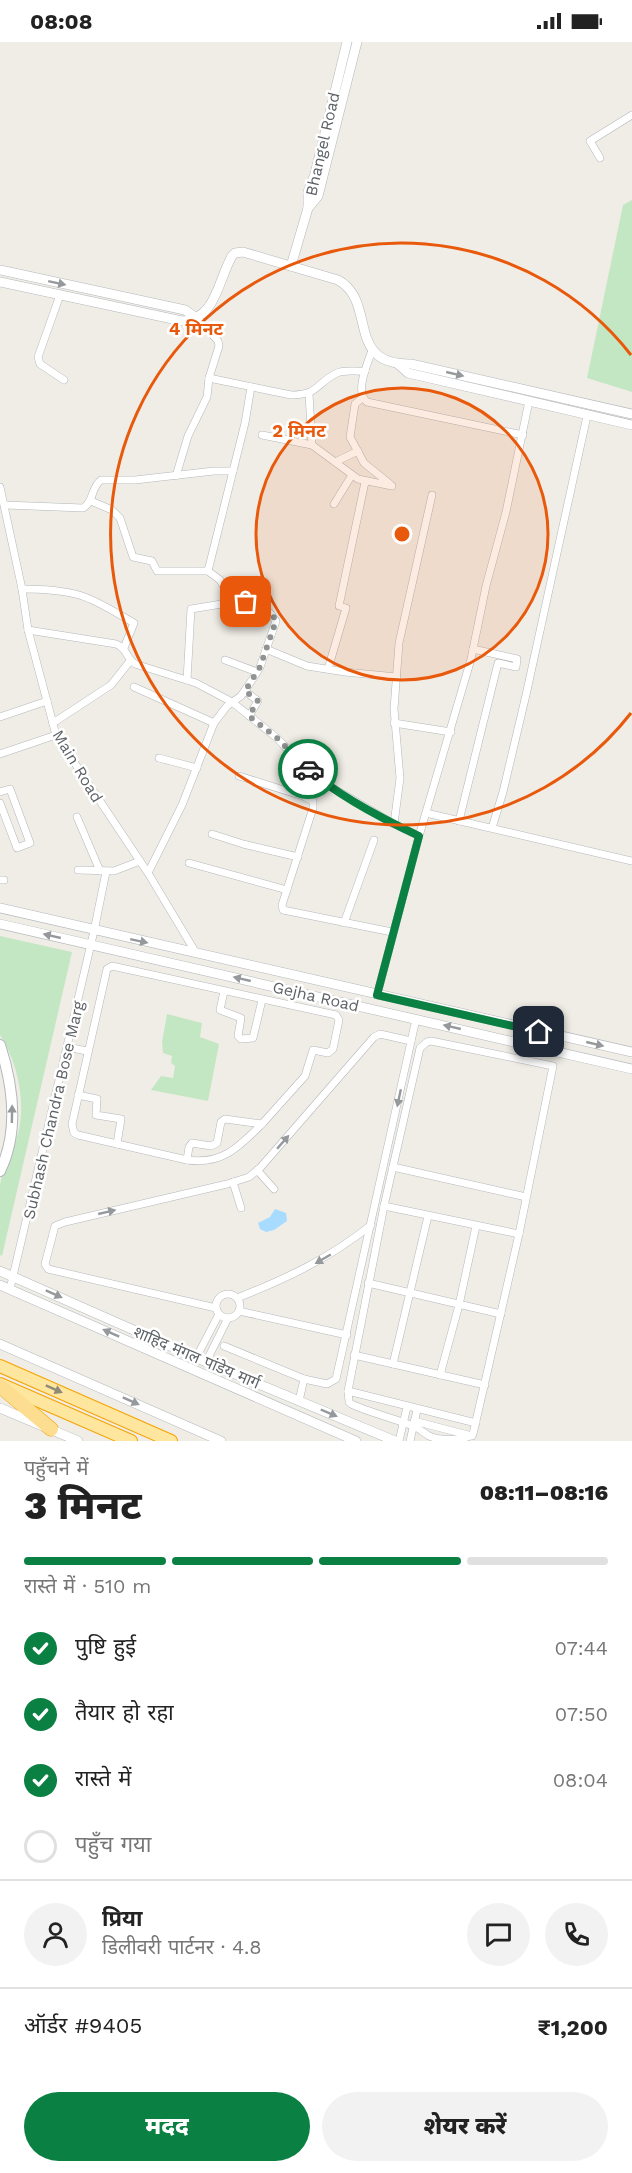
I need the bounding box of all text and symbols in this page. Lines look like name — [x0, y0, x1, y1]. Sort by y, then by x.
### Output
text: 08:08 — [30, 9, 93, 34]
street label: Bhangel Road — [301, 90, 344, 198]
one-way arrow — [48, 278, 66, 288]
text: 4 मिनट — [169, 318, 224, 339]
one-way arrow — [446, 370, 465, 379]
text: 2 मिनट — [272, 420, 326, 441]
centre of rings — [392, 524, 412, 544]
pin — [220, 576, 271, 627]
icon: bag — [229, 585, 262, 618]
street label: Main Road — [48, 727, 107, 806]
courier — [278, 739, 338, 799]
icon: car — [292, 753, 325, 786]
one-way arrow — [42, 930, 61, 940]
one-way arrow — [130, 936, 148, 946]
one-way arrow — [232, 974, 251, 983]
street label: Gejha Road — [271, 977, 361, 1016]
street label: Subhash Chandra Bose Marg — [19, 999, 88, 1221]
pin — [513, 1006, 564, 1057]
icon: home — [522, 1015, 555, 1048]
one-way arrow — [443, 1022, 461, 1032]
one-way arrow — [586, 1040, 605, 1049]
one-way arrow — [393, 1089, 403, 1108]
one-way arrow — [7, 1104, 17, 1123]
one-way arrow — [276, 1134, 290, 1149]
one-way arrow — [98, 1206, 117, 1216]
one-way arrow — [315, 1253, 331, 1264]
one-way arrow — [45, 1289, 63, 1299]
street label: शाहिद मंगल पांडेय मार्ग — [131, 1322, 264, 1393]
one-way arrow — [101, 1328, 119, 1338]
one-way arrow — [45, 1385, 62, 1394]
one-way arrow — [122, 1397, 139, 1406]
one-way arrow — [320, 1409, 338, 1418]
text: पहुँचने में — [24, 1456, 89, 1480]
text: 08:11–08:16 — [480, 1480, 608, 1505]
text: 3 मिनट — [24, 1483, 142, 1528]
text: रास्ते में · 510 m — [24, 1574, 151, 1598]
icon: check — [24, 1632, 57, 1665]
text: पुष्टि हुई — [75, 1634, 136, 1659]
text: 07:44 — [554, 1636, 608, 1660]
icon: check — [24, 1698, 57, 1731]
text: तैयार हो रहा — [75, 1700, 174, 1725]
text: 07:50 — [555, 1702, 608, 1726]
icon: check — [24, 1764, 57, 1797]
text: रास्ते में — [75, 1766, 131, 1791]
text: 08:04 — [553, 1768, 608, 1792]
text: पहुँच गया — [75, 1832, 152, 1857]
button: person — [24, 1903, 87, 1966]
button: chat — [467, 1903, 530, 1966]
button: phone — [545, 1903, 608, 1966]
text: प्रिया — [102, 1906, 142, 1931]
text: डिलीवरी पार्टनर · 4.8 — [102, 1935, 262, 1959]
text: ऑर्डर #9405 — [24, 2013, 142, 2038]
text: ₹1,200 — [537, 2015, 608, 2040]
button: मदद — [24, 2092, 310, 2161]
button: शेयर करें — [322, 2092, 608, 2161]

